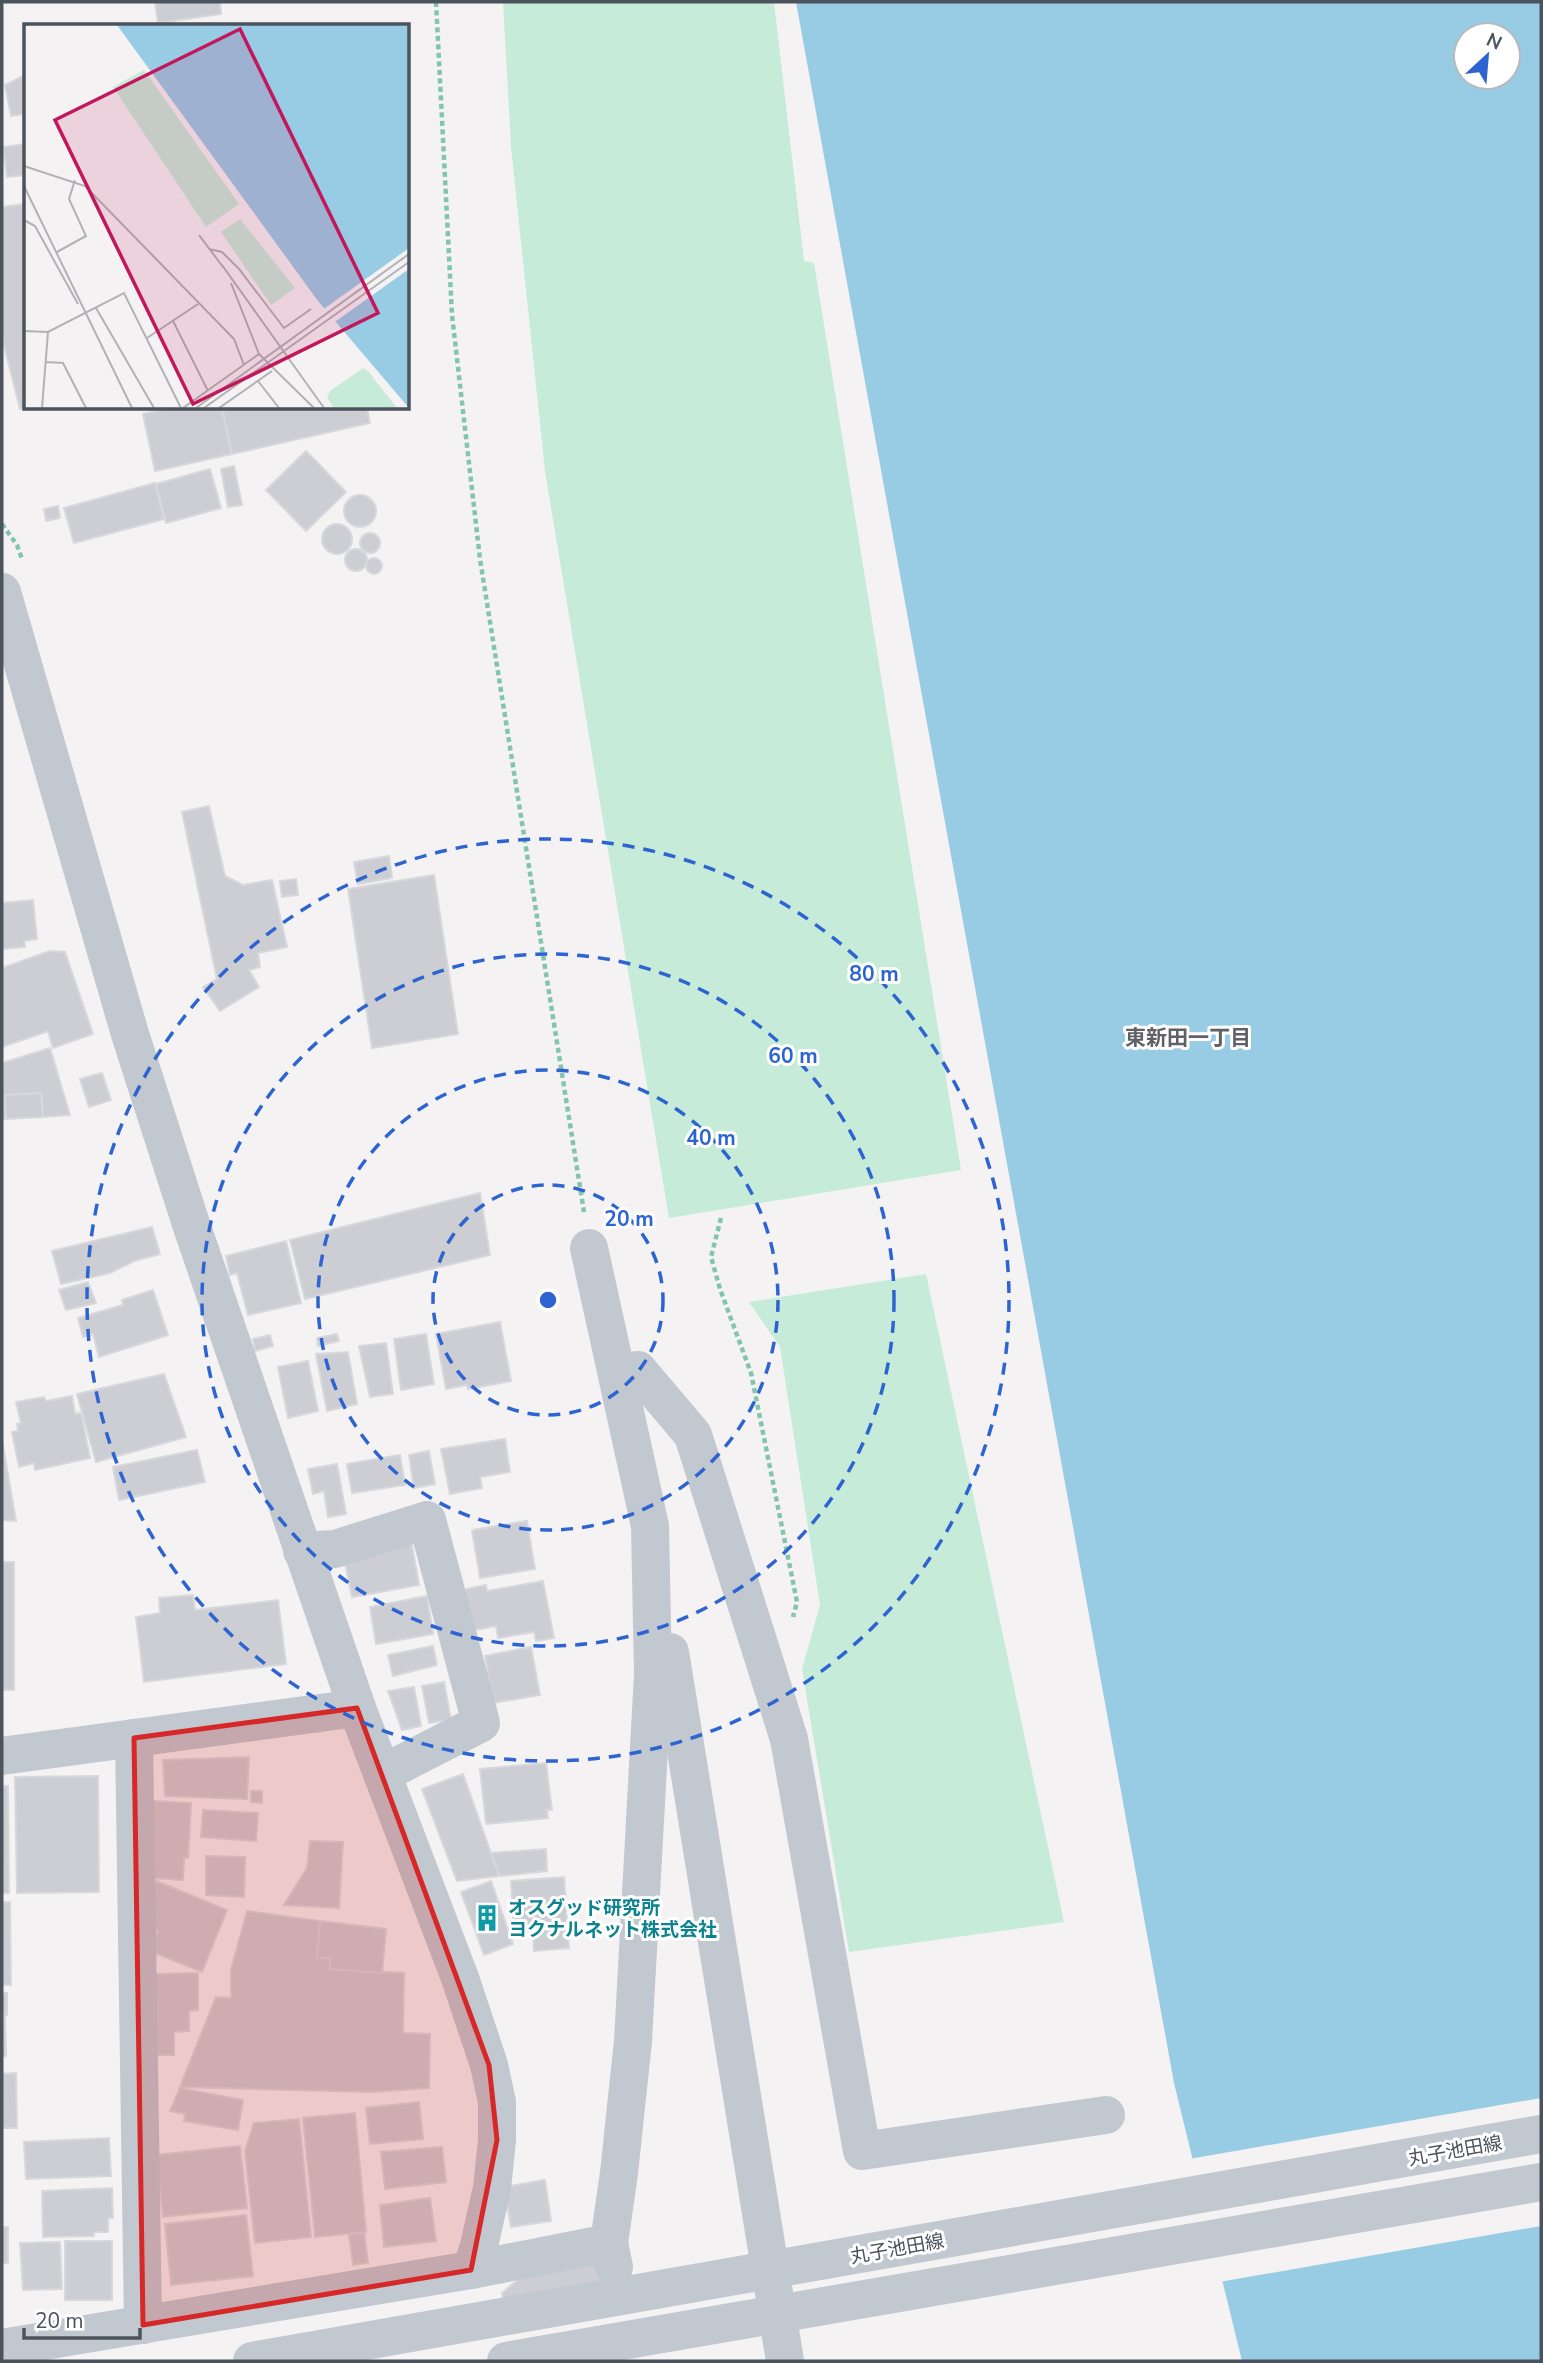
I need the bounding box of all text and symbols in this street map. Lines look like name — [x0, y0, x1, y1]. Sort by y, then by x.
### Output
north arrow — [1452, 21, 1522, 91]
inset map — [24, 24, 410, 410]
text: N — [1482, 27, 1506, 56]
text: 80 m — [849, 960, 899, 988]
district label: 東新田一丁目 — [1125, 1024, 1251, 1052]
text: 60 m — [768, 1042, 818, 1070]
text: 40 m — [686, 1124, 736, 1152]
text: 20 m — [604, 1205, 654, 1233]
centre of rings — [536, 1288, 560, 1312]
place label: オスグッド研究所 ヨクナルネット株式会社 — [508, 1895, 717, 1943]
building icon: オスグッド研究所 ヨクナルネット株式会社 — [472, 1903, 502, 1933]
street label: 丸子池田線 — [1406, 2130, 1504, 2172]
street label: 丸子池田線 — [848, 2228, 946, 2270]
scale bar — [24, 2296, 140, 2340]
text: 20 m — [35, 2307, 84, 2335]

